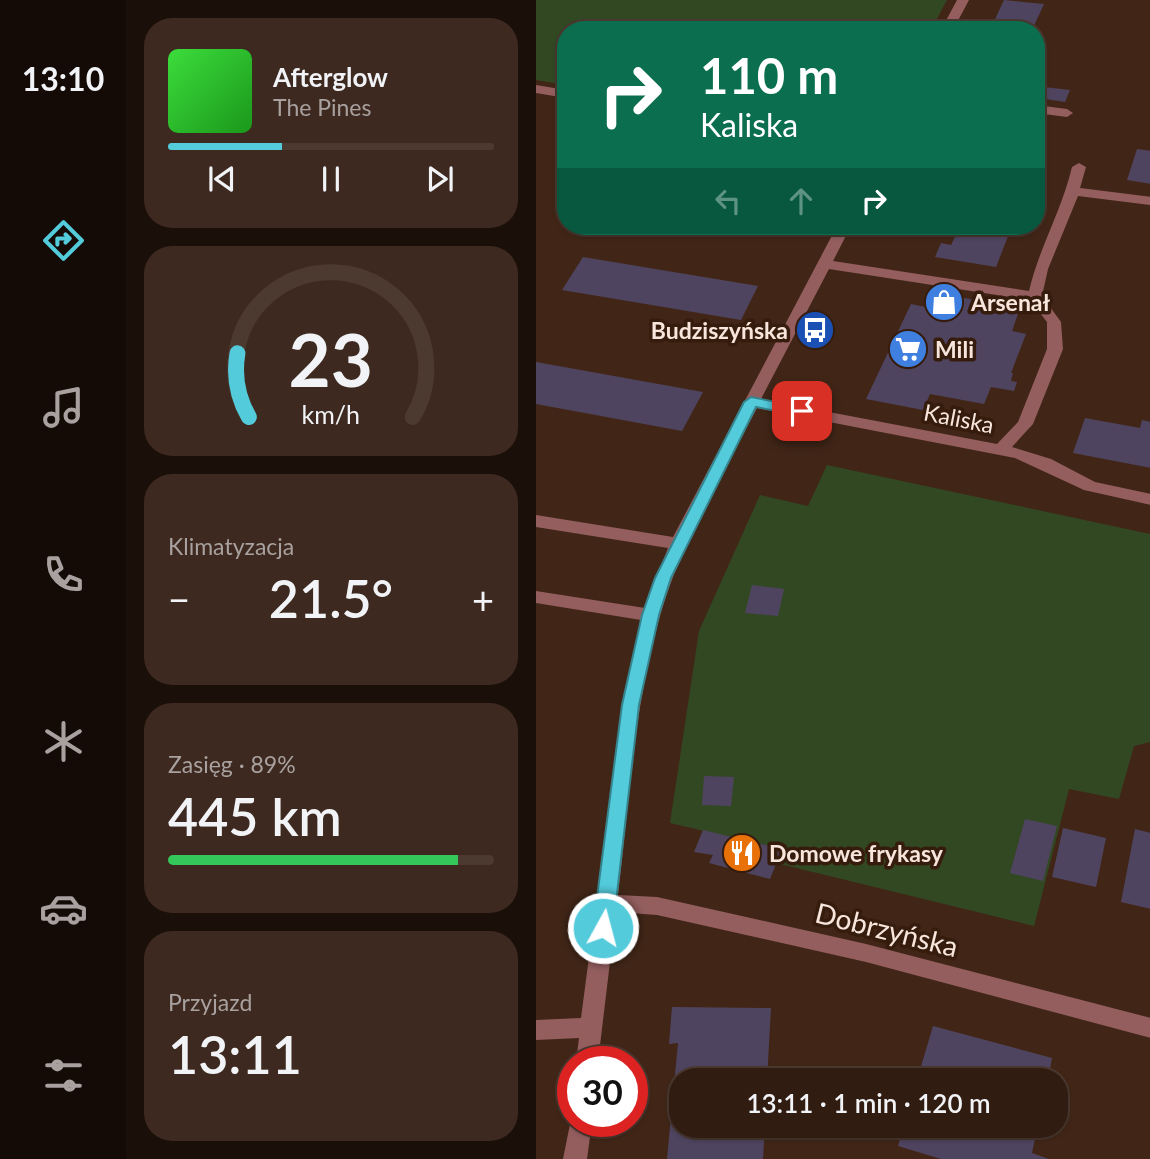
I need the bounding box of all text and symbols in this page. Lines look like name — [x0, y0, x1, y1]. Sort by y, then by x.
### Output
text: 110 m — [700, 46, 838, 104]
icon: right — [585, 49, 676, 140]
text: 13:10 — [22, 59, 104, 98]
text: Afterglow — [273, 61, 388, 93]
text: The Pines — [273, 93, 371, 121]
text: Kaliska — [700, 105, 798, 144]
icon: previous — [203, 160, 241, 198]
icon: pause — [312, 160, 350, 198]
icon: next — [421, 160, 459, 198]
icon: left — [709, 182, 747, 220]
icon: ahead — [782, 182, 820, 220]
icon: right — [855, 182, 893, 220]
icon: directions — [39, 216, 88, 265]
shop icon: Arsenał — [923, 281, 965, 323]
place label: Arsenał — [970, 288, 1051, 316]
bus stop icon: Budziszyńska — [794, 309, 836, 351]
text: 23 — [289, 316, 373, 404]
place label: Budziszyńska — [651, 316, 788, 344]
supermarket icon: Mili — [887, 328, 929, 370]
place label: Mili — [935, 335, 974, 363]
pin — [772, 381, 832, 441]
icon: music — [39, 383, 88, 432]
icon: arrive — [783, 392, 821, 430]
street label: Kaliska — [922, 398, 996, 438]
text: km/h — [302, 399, 360, 429]
text: Klimatyzacja — [168, 532, 294, 560]
icon: phone — [39, 550, 88, 599]
text: 21.5° — [269, 567, 393, 629]
text: − — [168, 576, 190, 622]
text: + — [472, 576, 494, 622]
icon: climate — [39, 717, 88, 766]
text: Zasięg · 89% — [168, 750, 296, 778]
text: 445 km — [168, 785, 342, 847]
restaurant icon: Domowe frykasy — [721, 832, 763, 874]
place label: Domowe frykasy — [769, 839, 944, 867]
icon: car — [39, 884, 88, 933]
position arrow — [566, 891, 640, 965]
street label: Dobrzyńska — [812, 895, 962, 963]
text: Przyjazd — [168, 988, 252, 1016]
text: 13:11 — [168, 1023, 302, 1085]
speed limit sign: 30 — [557, 1046, 648, 1137]
icon: filters — [39, 1051, 88, 1100]
text: 13:11 · 1 min · 120 m — [746, 1087, 991, 1119]

